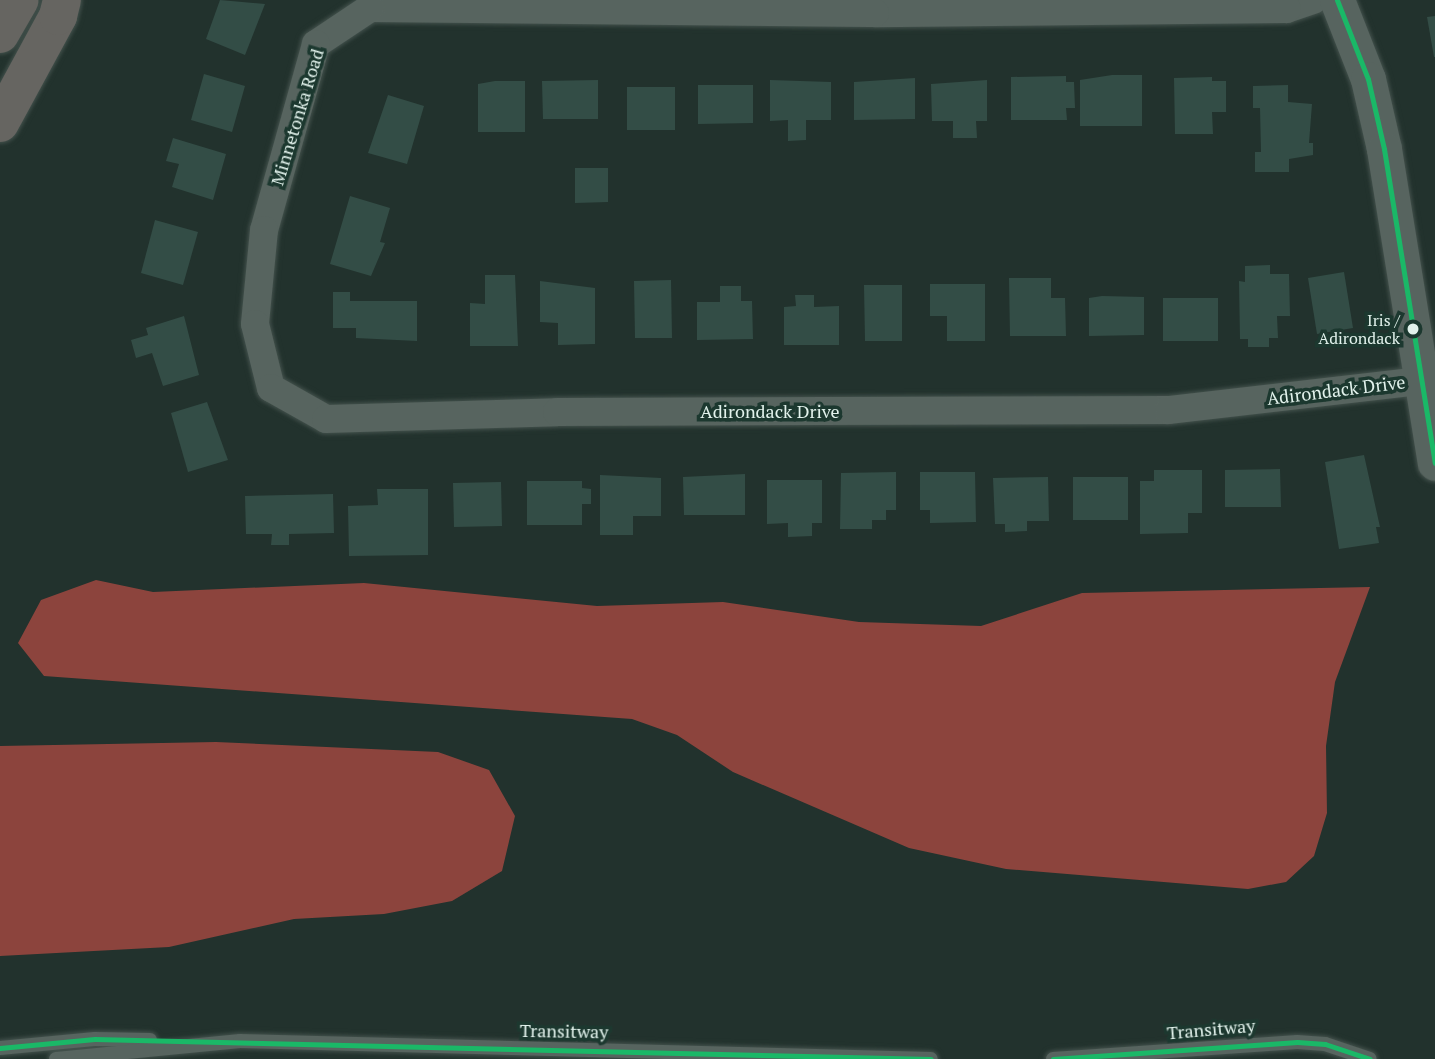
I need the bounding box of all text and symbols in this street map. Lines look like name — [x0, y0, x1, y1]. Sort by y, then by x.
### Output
street label: Minnetonka Road — [266, 46, 328, 188]
place label: Iris / Adirondack — [1318, 310, 1400, 348]
marker: Iris / Adirondack — [1406, 322, 1420, 336]
street label: Adirondack Drive — [1266, 371, 1406, 409]
street label: Adirondack Drive — [700, 400, 840, 422]
street label: Transitway — [1166, 1014, 1256, 1044]
street label: Transitway — [520, 1019, 608, 1043]

